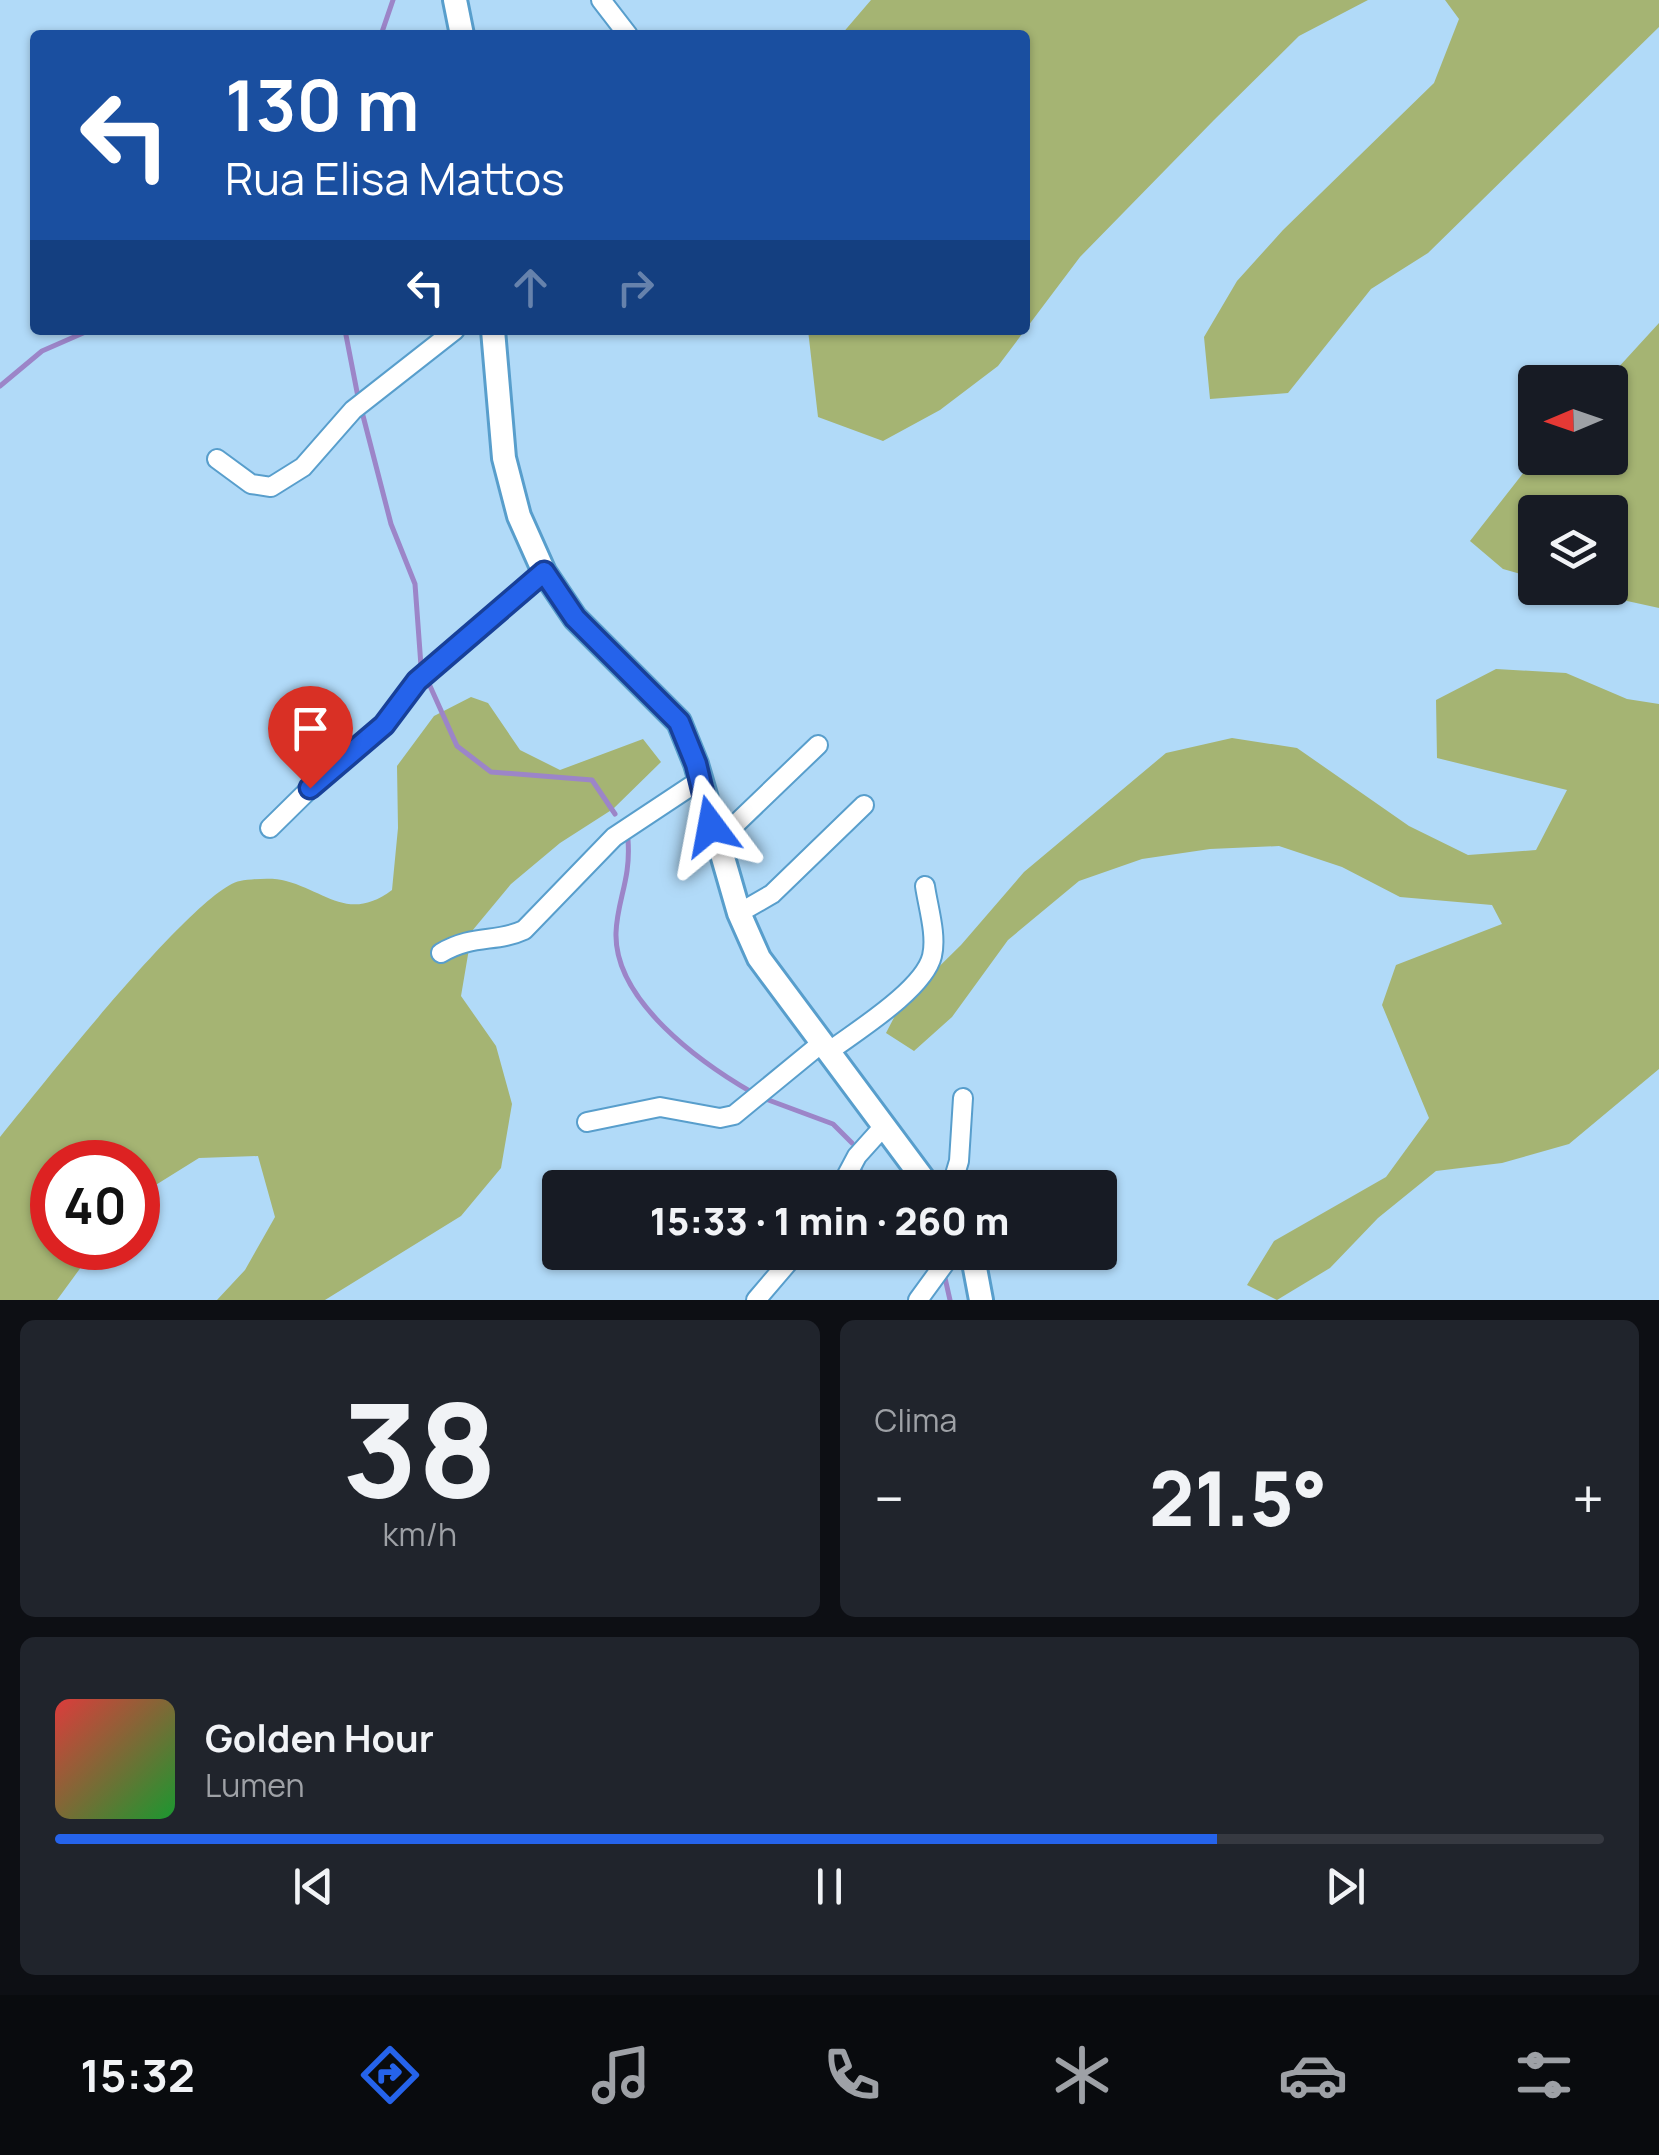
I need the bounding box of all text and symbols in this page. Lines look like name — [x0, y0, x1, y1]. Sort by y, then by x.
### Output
text: 130 m — [225, 56, 419, 152]
icon: left — [60, 70, 190, 200]
text: Rua Elisa Mattos — [225, 147, 565, 209]
icon: left — [398, 260, 453, 315]
icon: ahead — [503, 260, 558, 315]
icon: right — [608, 260, 663, 315]
north arrow — [1518, 365, 1628, 475]
map controls — [1518, 365, 1628, 605]
button: layers — [1518, 495, 1628, 605]
pin — [268, 686, 353, 789]
icon: arrive — [283, 701, 338, 756]
position arrow — [659, 774, 763, 878]
speed limit sign: 40 — [30, 1140, 160, 1270]
text: 15:33 · 1 min · 260 m — [650, 1194, 1009, 1246]
text: 38 — [342, 1358, 497, 1536]
text: Clima — [875, 1398, 957, 1442]
text: 21.5° — [1149, 1446, 1327, 1549]
text: − — [875, 1460, 904, 1536]
text: + — [1572, 1460, 1604, 1536]
text: km/h — [383, 1512, 457, 1556]
text: Golden Hour — [205, 1711, 434, 1763]
text: Lumen — [205, 1763, 305, 1807]
icon: previous — [286, 1859, 341, 1914]
icon: pause — [802, 1859, 857, 1914]
icon: next — [1318, 1859, 1373, 1914]
icon: directions — [355, 2040, 425, 2110]
icon: music — [586, 2040, 656, 2110]
icon: phone — [817, 2040, 887, 2110]
icon: climate — [1047, 2040, 1117, 2110]
icon: car — [1278, 2040, 1348, 2110]
icon: filters — [1509, 2040, 1579, 2110]
text: 15:32 — [80, 2044, 195, 2106]

